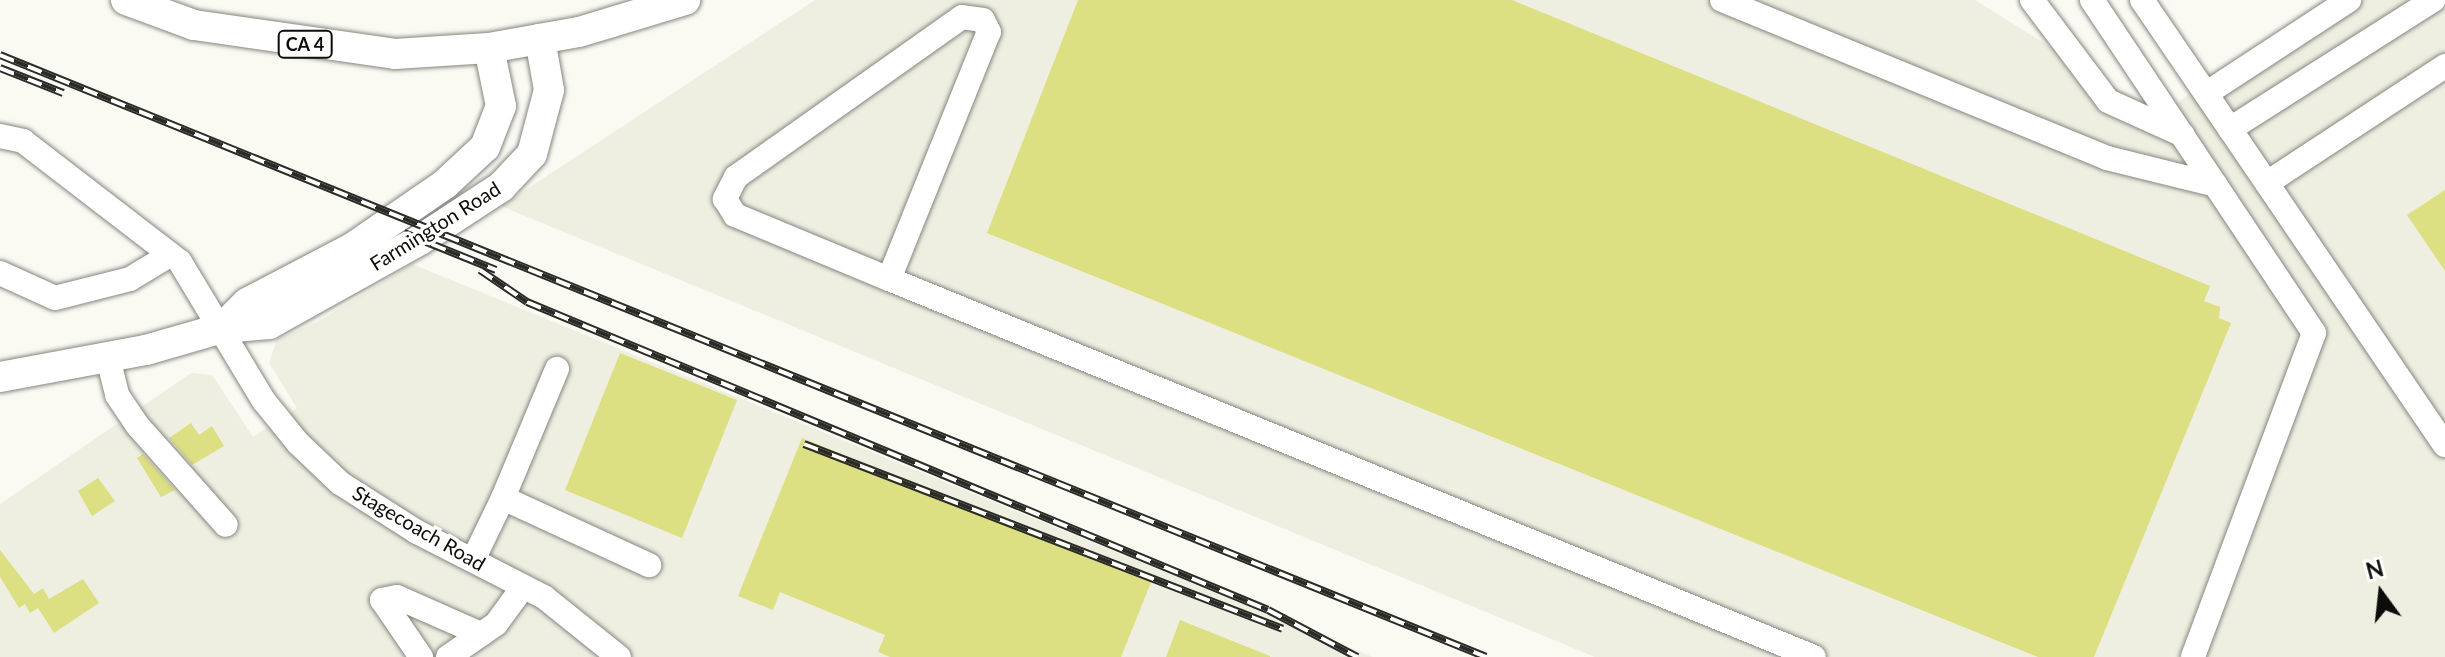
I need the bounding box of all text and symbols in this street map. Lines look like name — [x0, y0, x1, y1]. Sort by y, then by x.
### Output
road number: CA 4 — [277, 30, 333, 58]
street label: Farmington Road — [365, 176, 505, 276]
street label: Stagecoach Road — [348, 480, 490, 576]
north arrow — [2341, 553, 2421, 633]
text: N — [2363, 554, 2386, 585]

